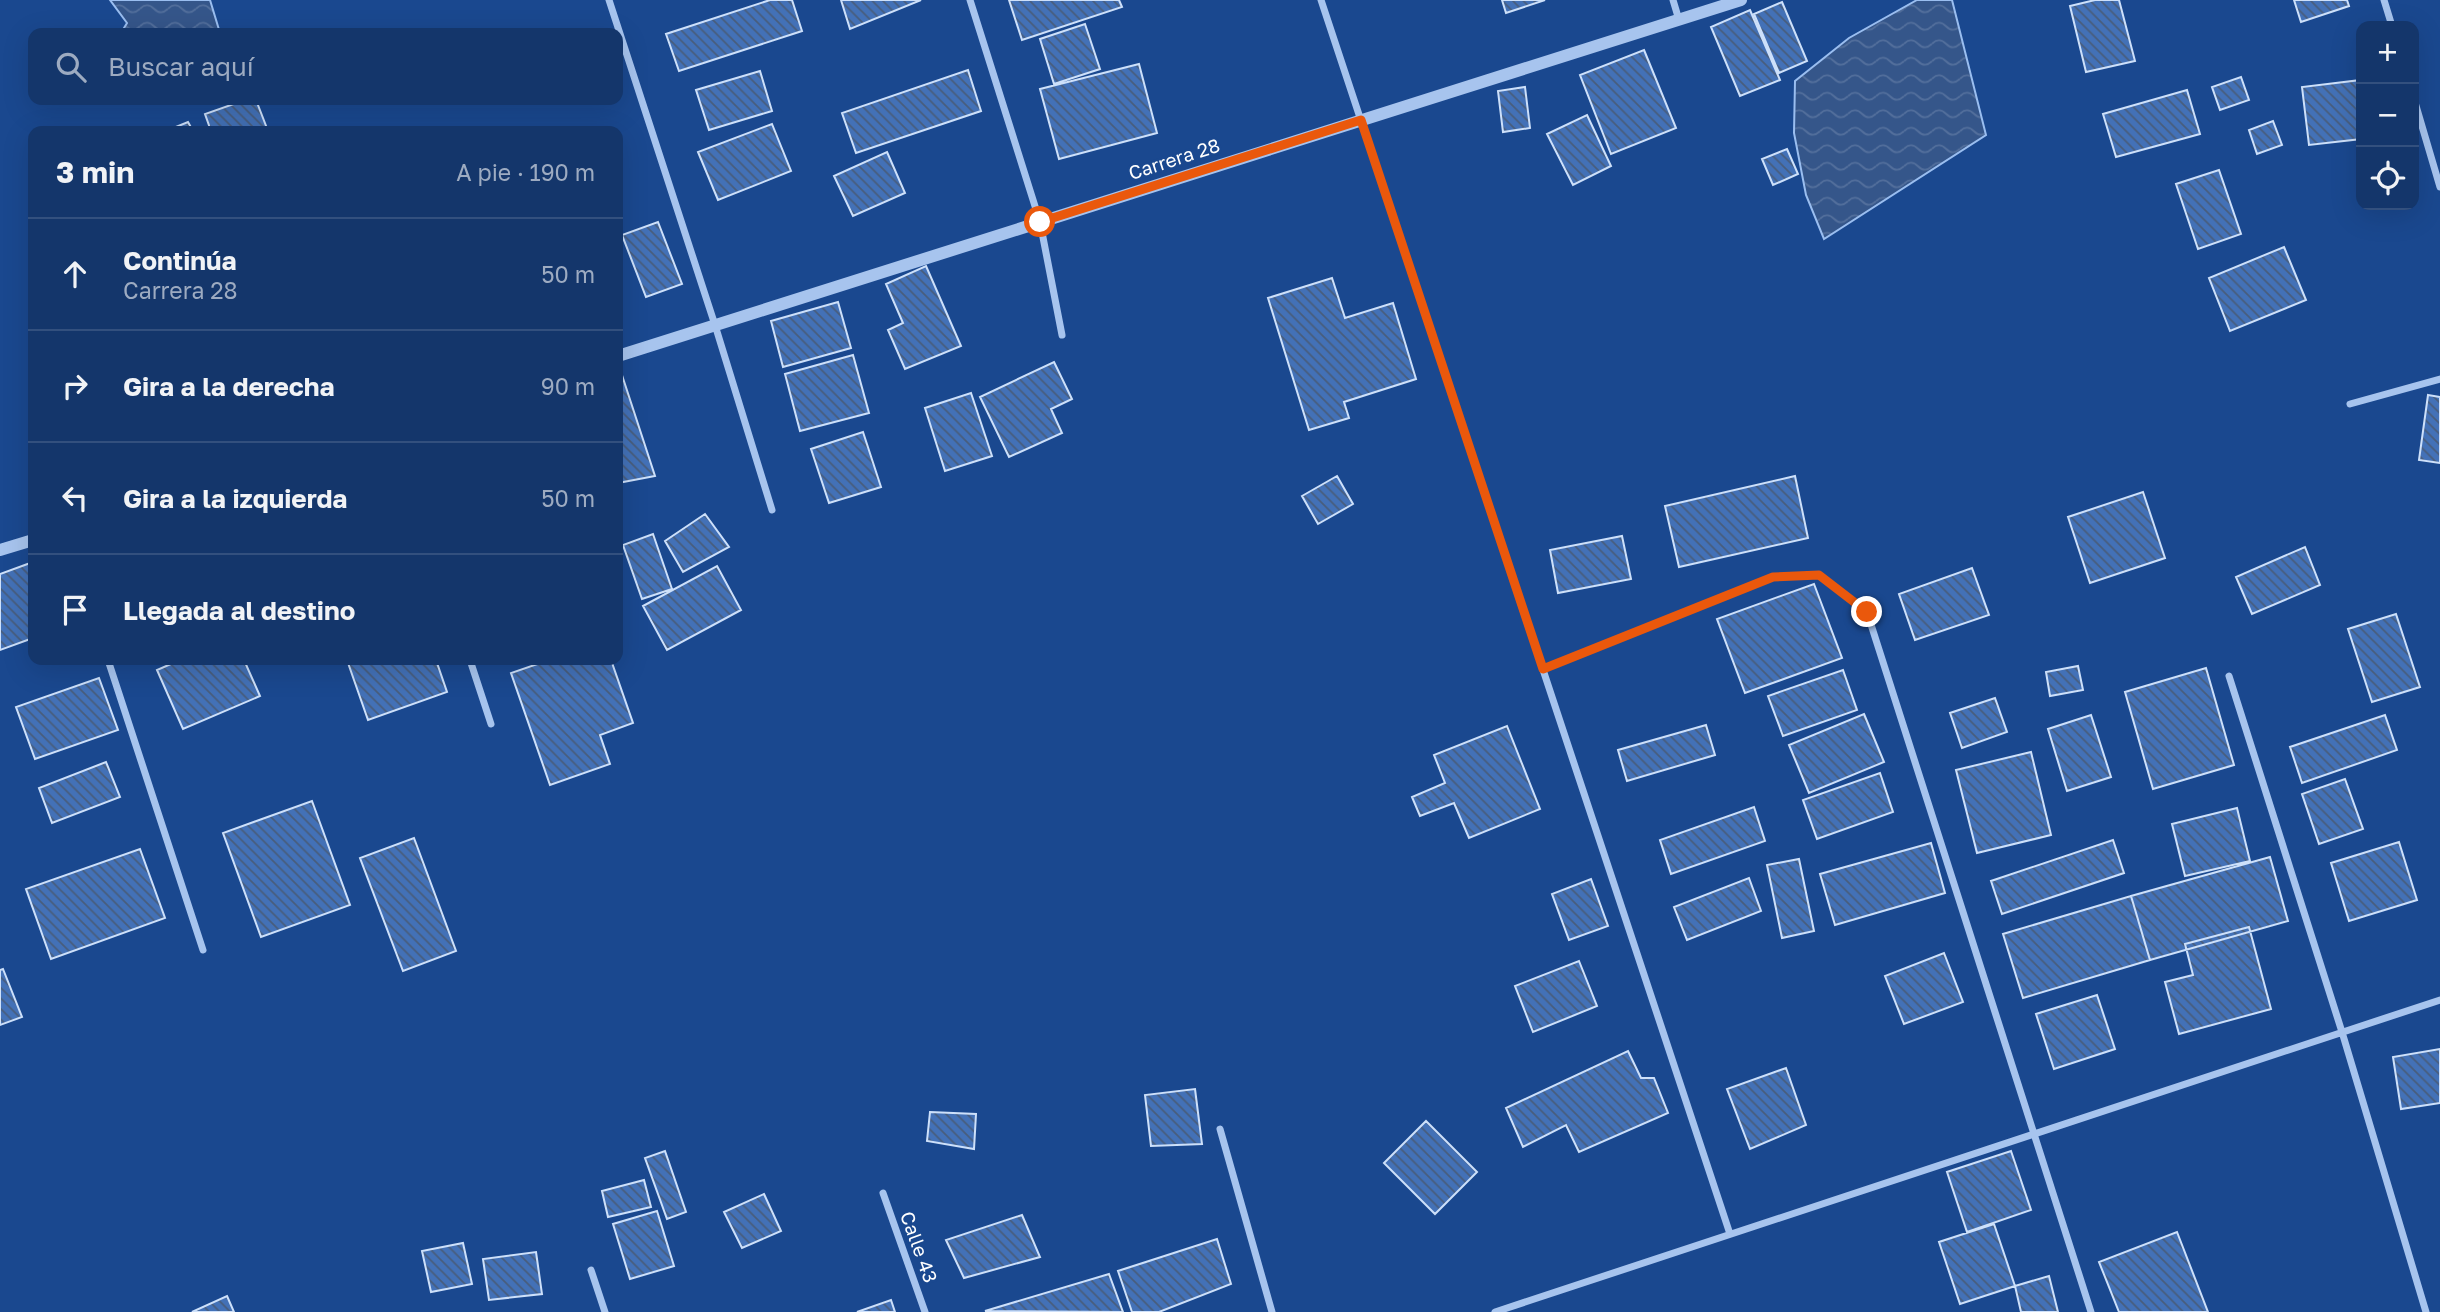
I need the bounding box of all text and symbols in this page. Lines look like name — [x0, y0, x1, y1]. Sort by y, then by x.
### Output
map controls — [2356, 21, 2419, 210]
button: + — [2356, 21, 2419, 84]
search box — [28, 28, 623, 105]
icon: search — [52, 48, 90, 86]
text: Buscar aquí — [108, 51, 254, 82]
button: − — [2356, 84, 2419, 147]
street label: Carrera 28 — [1125, 133, 1222, 184]
button: locate — [2356, 147, 2419, 210]
text: 3 min — [56, 154, 134, 190]
text: A pie · 190 m — [456, 158, 595, 186]
route start — [1024, 206, 1055, 237]
text: Continúa — [123, 245, 237, 276]
icon: ahead — [56, 255, 94, 293]
text: 50 m — [541, 260, 595, 288]
text: Carrera 28 — [123, 276, 238, 304]
icon: right — [56, 367, 94, 405]
text: Gira a la derecha — [123, 371, 335, 402]
text: 90 m — [541, 372, 595, 400]
icon: left — [56, 479, 94, 517]
text: Gira a la izquierda — [123, 483, 347, 514]
text: 50 m — [541, 484, 595, 512]
icon: arrive — [56, 591, 94, 629]
text: Llegada al destino — [123, 595, 355, 626]
route end — [1851, 596, 1882, 627]
street label: Calle 43 — [896, 1208, 943, 1286]

